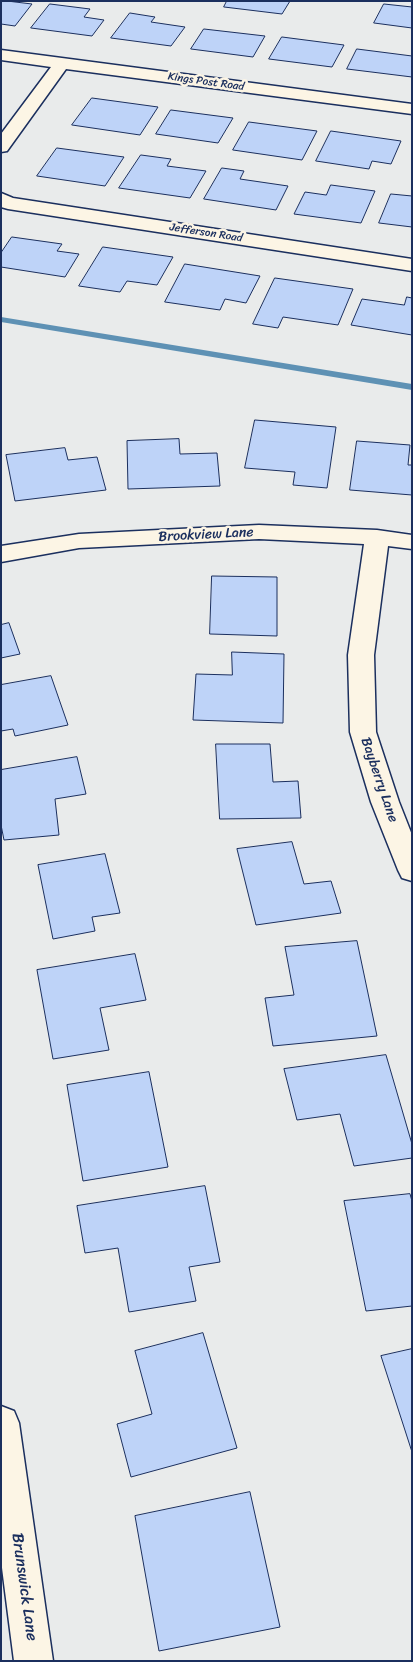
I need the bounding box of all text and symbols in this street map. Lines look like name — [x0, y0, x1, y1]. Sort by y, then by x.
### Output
street label: Kings Post Road — [167, 70, 245, 94]
street label: Jefferson Road — [169, 221, 243, 245]
street label: Brookview Lane — [158, 524, 254, 546]
street label: Bayberry Lane — [357, 735, 401, 825]
street label: Brunswick Lane — [7, 1532, 41, 1642]

